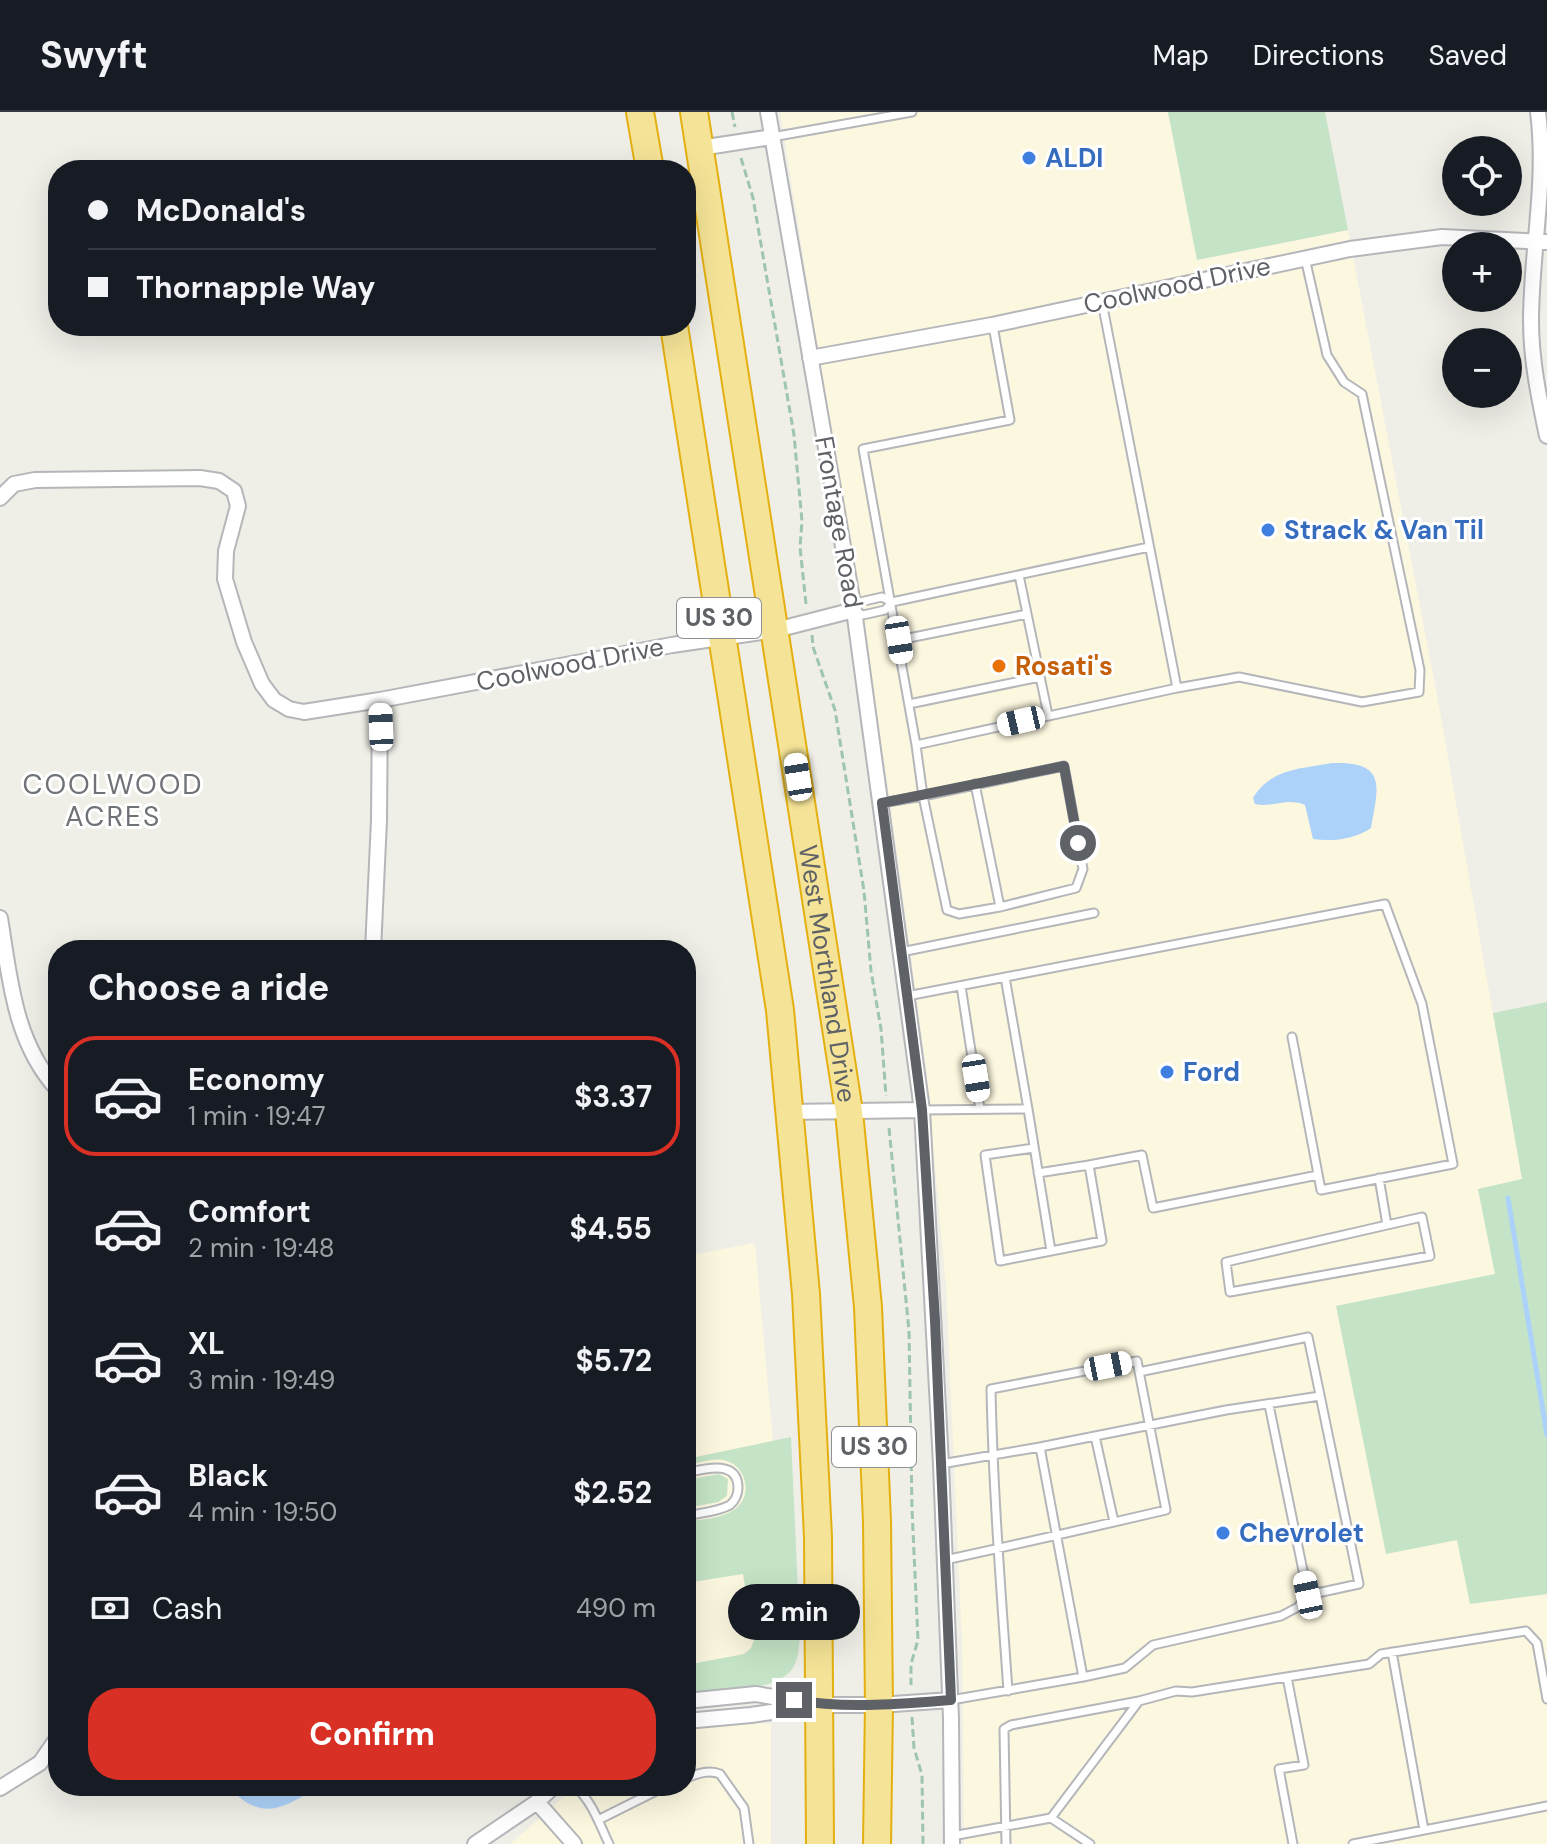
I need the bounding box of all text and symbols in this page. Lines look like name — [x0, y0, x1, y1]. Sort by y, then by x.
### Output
text: Swyft — [40, 30, 148, 80]
text: Map — [1152, 37, 1209, 74]
text: Directions — [1253, 37, 1385, 74]
text: Saved — [1429, 37, 1507, 74]
map controls — [1442, 136, 1522, 408]
button: locate — [1442, 136, 1522, 216]
place label: ALDI — [1045, 141, 1103, 175]
marker: ALDI — [1020, 149, 1038, 167]
text: McDonald's — [136, 191, 306, 230]
button: + — [1442, 232, 1522, 312]
street label: Coolwood Drive — [1080, 249, 1274, 321]
text: Thornapple Way — [136, 268, 375, 307]
button: − — [1442, 328, 1522, 408]
street label: Frontage Road — [807, 433, 871, 611]
place label: Strack & Van Til — [1284, 513, 1484, 547]
marker: Strack & Van Til — [1259, 521, 1277, 539]
road number: US 30 — [677, 598, 761, 638]
car — [883, 614, 915, 666]
street label: Coolwood Drive — [473, 629, 667, 699]
place label: Rosati's — [1015, 649, 1113, 683]
marker: Rosati's — [990, 657, 1008, 675]
car — [368, 703, 394, 751]
car — [995, 704, 1047, 738]
car — [782, 751, 814, 803]
district label: COOLWOOD ACRES — [22, 766, 204, 835]
route start — [1060, 825, 1096, 861]
street label: West Morthland Drive — [791, 843, 864, 1105]
text: Choose a ride — [88, 964, 329, 1011]
car — [960, 1052, 992, 1104]
place label: Ford — [1183, 1055, 1240, 1089]
icon: car — [92, 1060, 164, 1132]
text: Economy — [188, 1060, 325, 1099]
marker: Ford — [1158, 1063, 1176, 1081]
text: $3.37 — [574, 1077, 652, 1116]
text: 1 min · 19:47 — [188, 1099, 326, 1133]
icon: car — [92, 1192, 164, 1264]
text: Comfort — [188, 1192, 311, 1231]
text: $4.55 — [570, 1209, 652, 1248]
text: 2 min · 19:48 — [188, 1231, 334, 1265]
icon: car — [92, 1324, 164, 1396]
text: XL — [188, 1324, 225, 1363]
text: $5.72 — [575, 1341, 652, 1380]
car — [1082, 1350, 1134, 1382]
text: 3 min · 19:49 — [188, 1363, 335, 1397]
road number: US 30 — [832, 1427, 916, 1467]
icon: car — [92, 1456, 164, 1528]
text: Black — [188, 1456, 268, 1495]
text: $2.52 — [573, 1473, 652, 1512]
text: 4 min · 19:50 — [188, 1495, 337, 1529]
place label: Chevrolet — [1239, 1516, 1364, 1550]
marker: Chevrolet — [1214, 1524, 1232, 1542]
car — [1291, 1569, 1325, 1621]
callout: 2 min — [728, 1584, 860, 1640]
icon: cash — [88, 1586, 132, 1630]
text: Cash — [152, 1589, 222, 1628]
text: 490 m — [576, 1591, 656, 1625]
text: 2 min — [760, 1595, 828, 1629]
route end — [776, 1682, 812, 1718]
button: Confirm — [88, 1688, 656, 1780]

